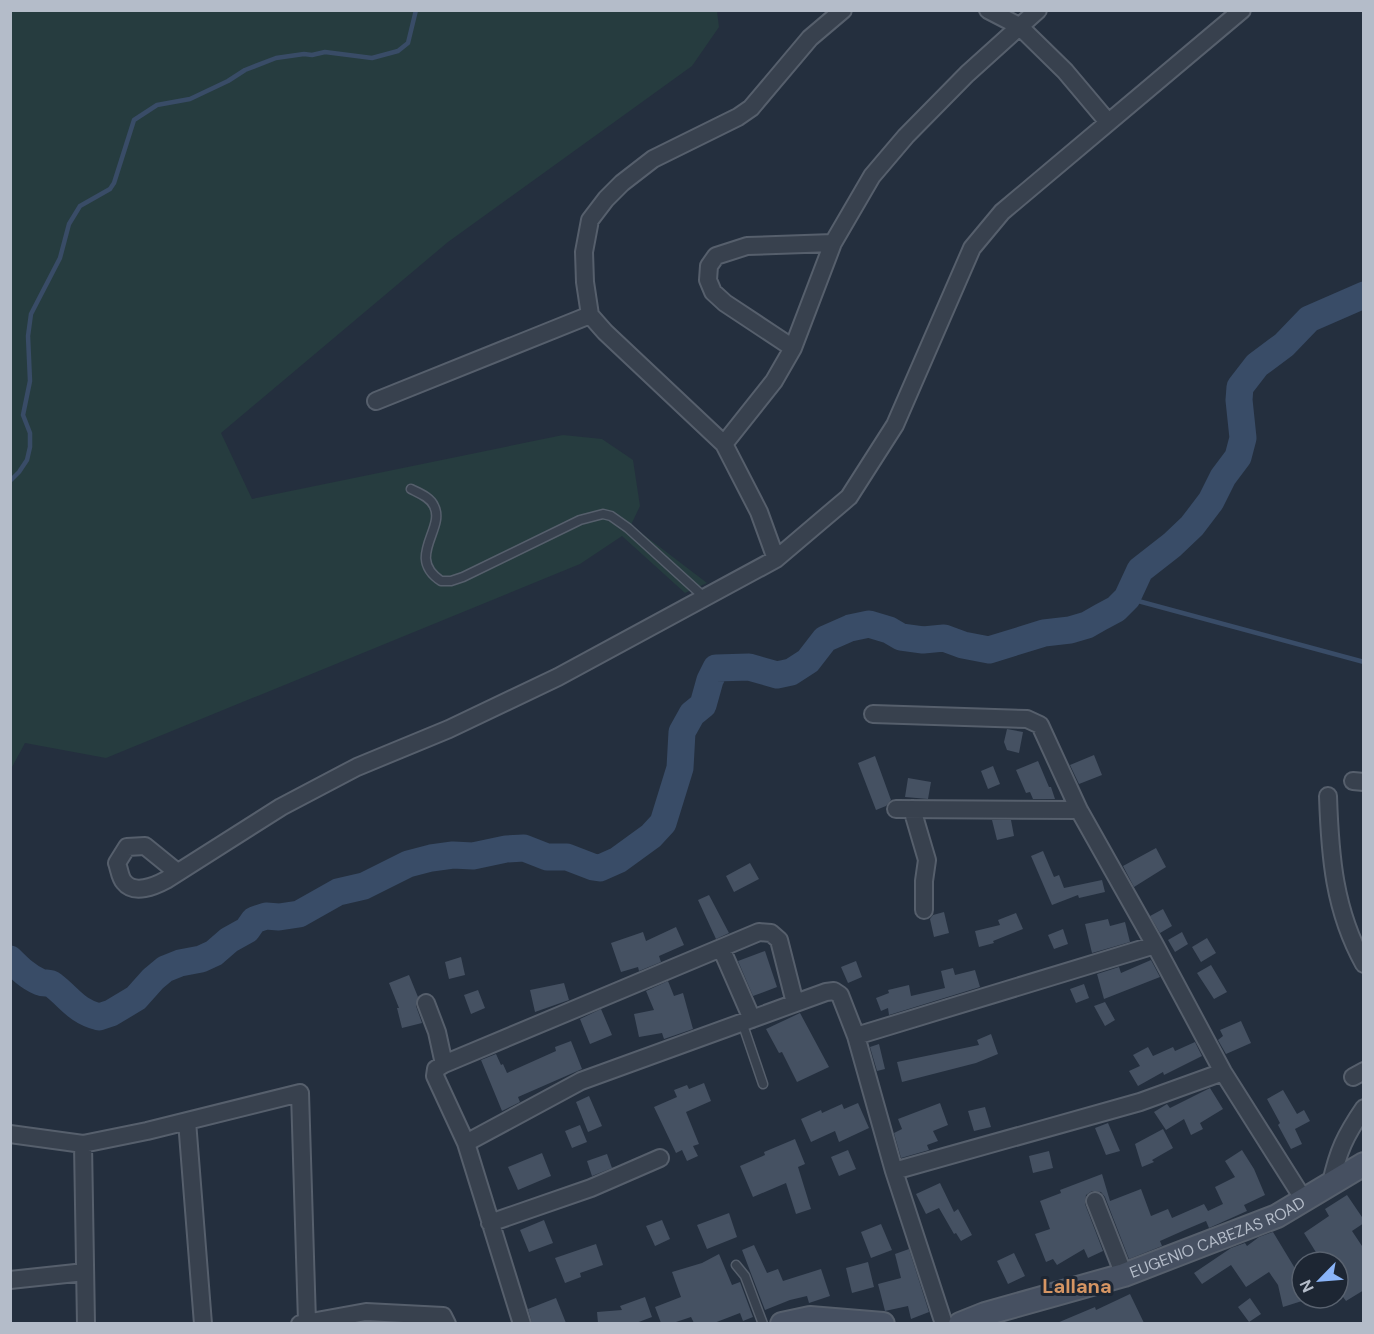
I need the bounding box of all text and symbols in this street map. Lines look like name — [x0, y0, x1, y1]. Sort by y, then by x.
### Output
street label: EUGENIO CABEZAS ROAD — [1126, 1191, 1309, 1282]
north arrow — [1290, 1250, 1350, 1310]
district label: Lallana — [1042, 1273, 1112, 1299]
text: N — [1295, 1276, 1319, 1296]

